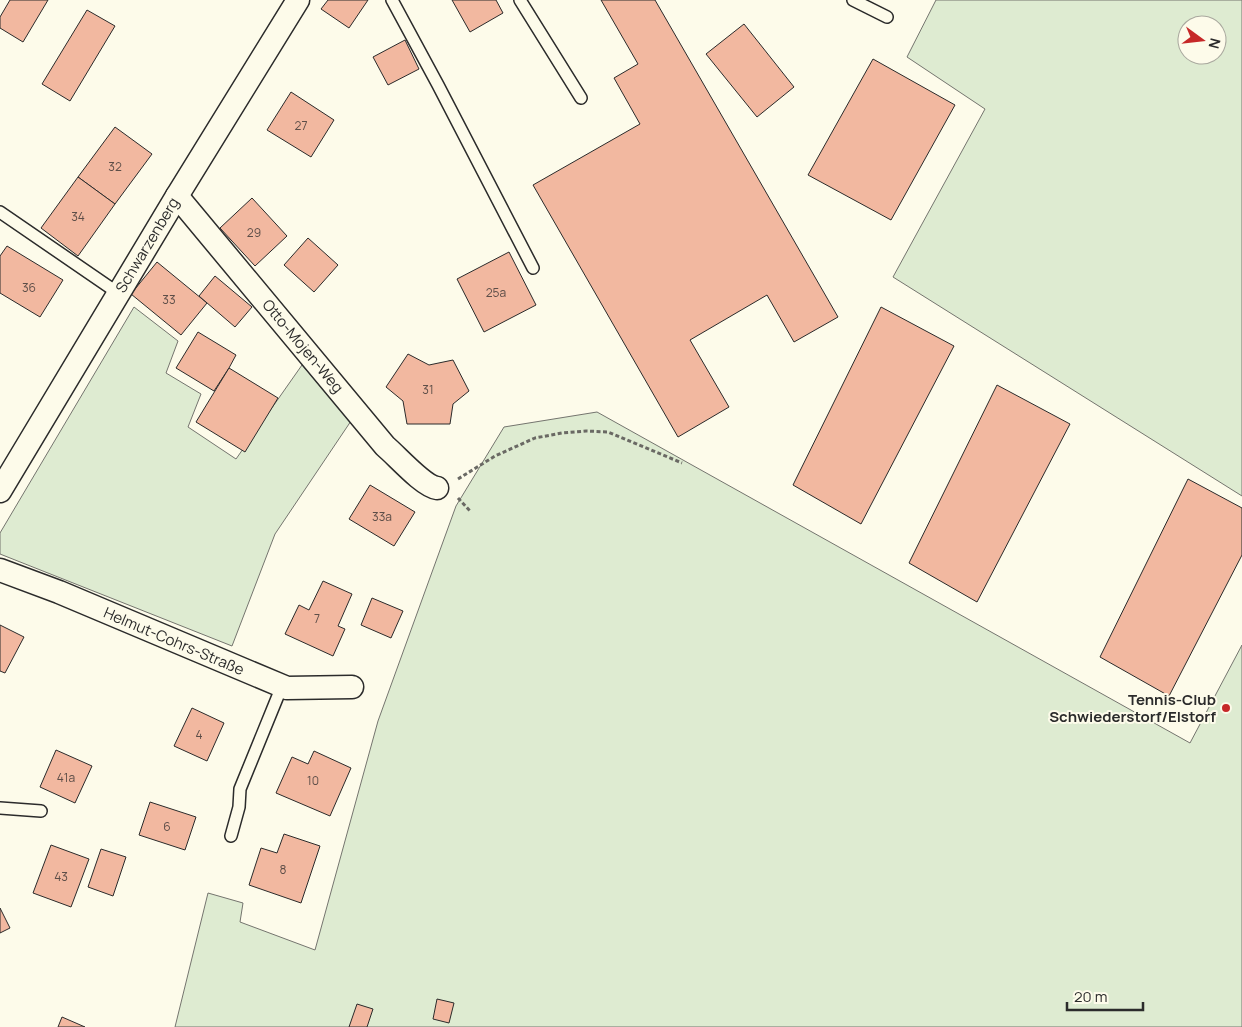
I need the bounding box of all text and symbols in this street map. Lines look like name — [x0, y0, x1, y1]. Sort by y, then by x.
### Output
north arrow — [1177, 15, 1227, 65]
text: N — [1205, 36, 1226, 51]
house number: 27 — [295, 117, 307, 134]
house number: 32 — [108, 158, 122, 175]
street label: Schwarzenberg — [110, 193, 184, 297]
house number: 34 — [71, 208, 85, 225]
house number: 29 — [247, 224, 261, 241]
house number: 36 — [22, 279, 36, 296]
house number: 25a — [486, 284, 506, 301]
house number: 33 — [162, 291, 176, 308]
street label: Otto-Mojen-Weg — [258, 295, 348, 397]
house number: 31 — [422, 381, 434, 398]
house number: 33a — [372, 508, 392, 525]
street label: Helmut-Cohrs-Straße — [101, 602, 248, 680]
house number: 7 — [314, 610, 320, 627]
place label: Tennis-Club Schwiederstorf/Elstorf — [1049, 689, 1216, 727]
marker: Tennis-Club Schwiederstorf/Elstorf — [1220, 702, 1232, 714]
house number: 4 — [195, 726, 203, 743]
house number: 41a — [57, 769, 75, 786]
house number: 10 — [307, 772, 319, 789]
house number: 6 — [163, 818, 171, 835]
house number: 8 — [280, 861, 287, 878]
house number: 43 — [54, 868, 68, 885]
scale bar — [1067, 980, 1143, 1012]
text: 20 m — [1074, 986, 1107, 1007]

